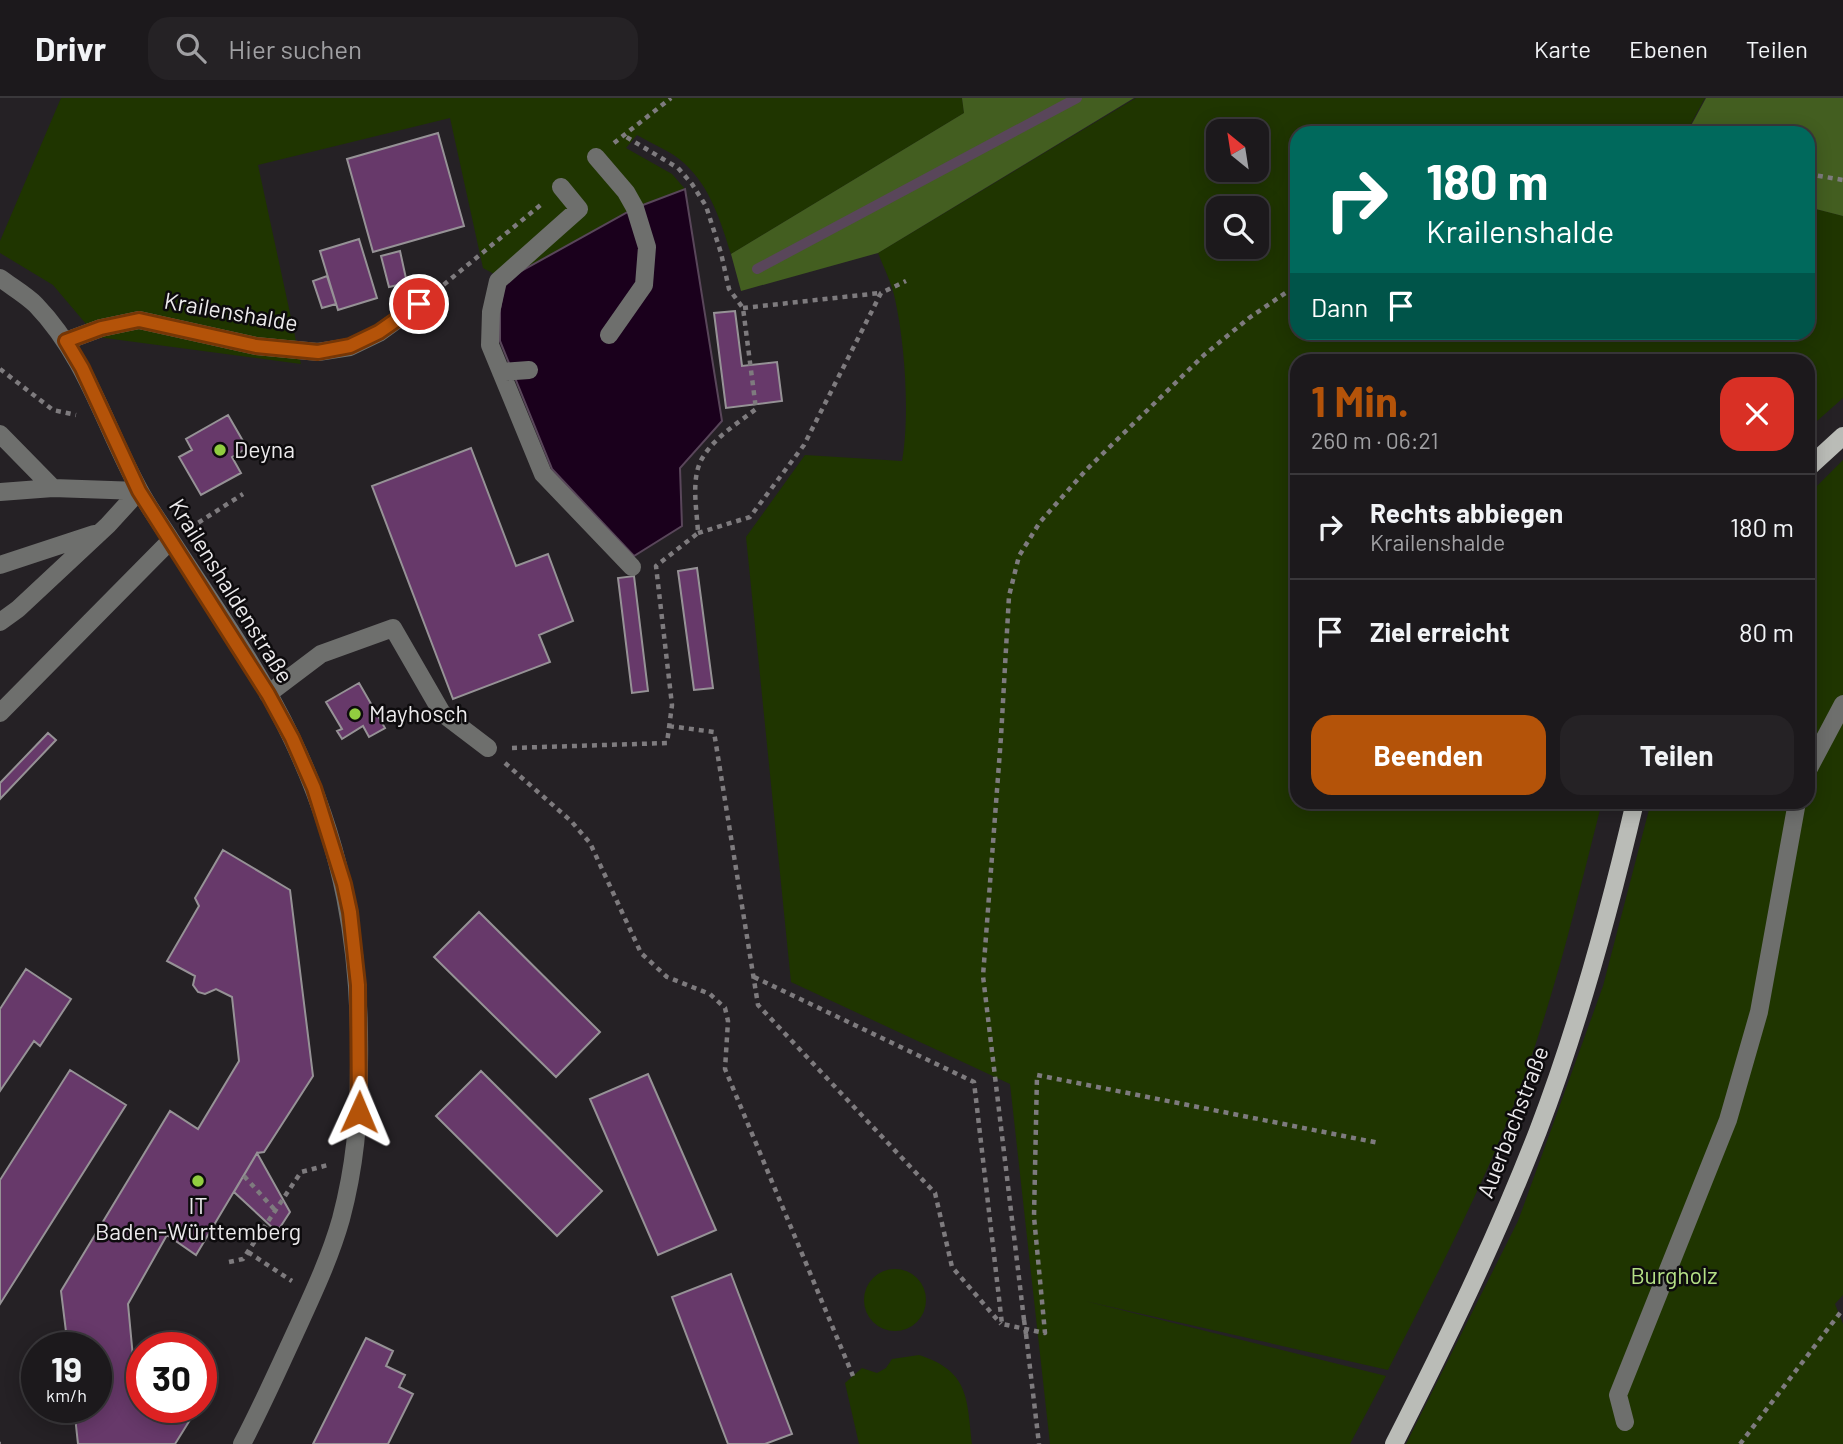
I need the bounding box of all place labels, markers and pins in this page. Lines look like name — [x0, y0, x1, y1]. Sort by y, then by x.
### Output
pin — [389, 274, 449, 334]
place label: Deyna — [234, 435, 295, 463]
marker: Deyna — [212, 442, 228, 458]
place label: Mayhosch — [369, 699, 468, 727]
marker: Mayhosch — [347, 706, 363, 722]
marker: IT Baden-Württemberg — [190, 1173, 206, 1189]
place label: IT Baden-Württemberg — [95, 1191, 301, 1245]

